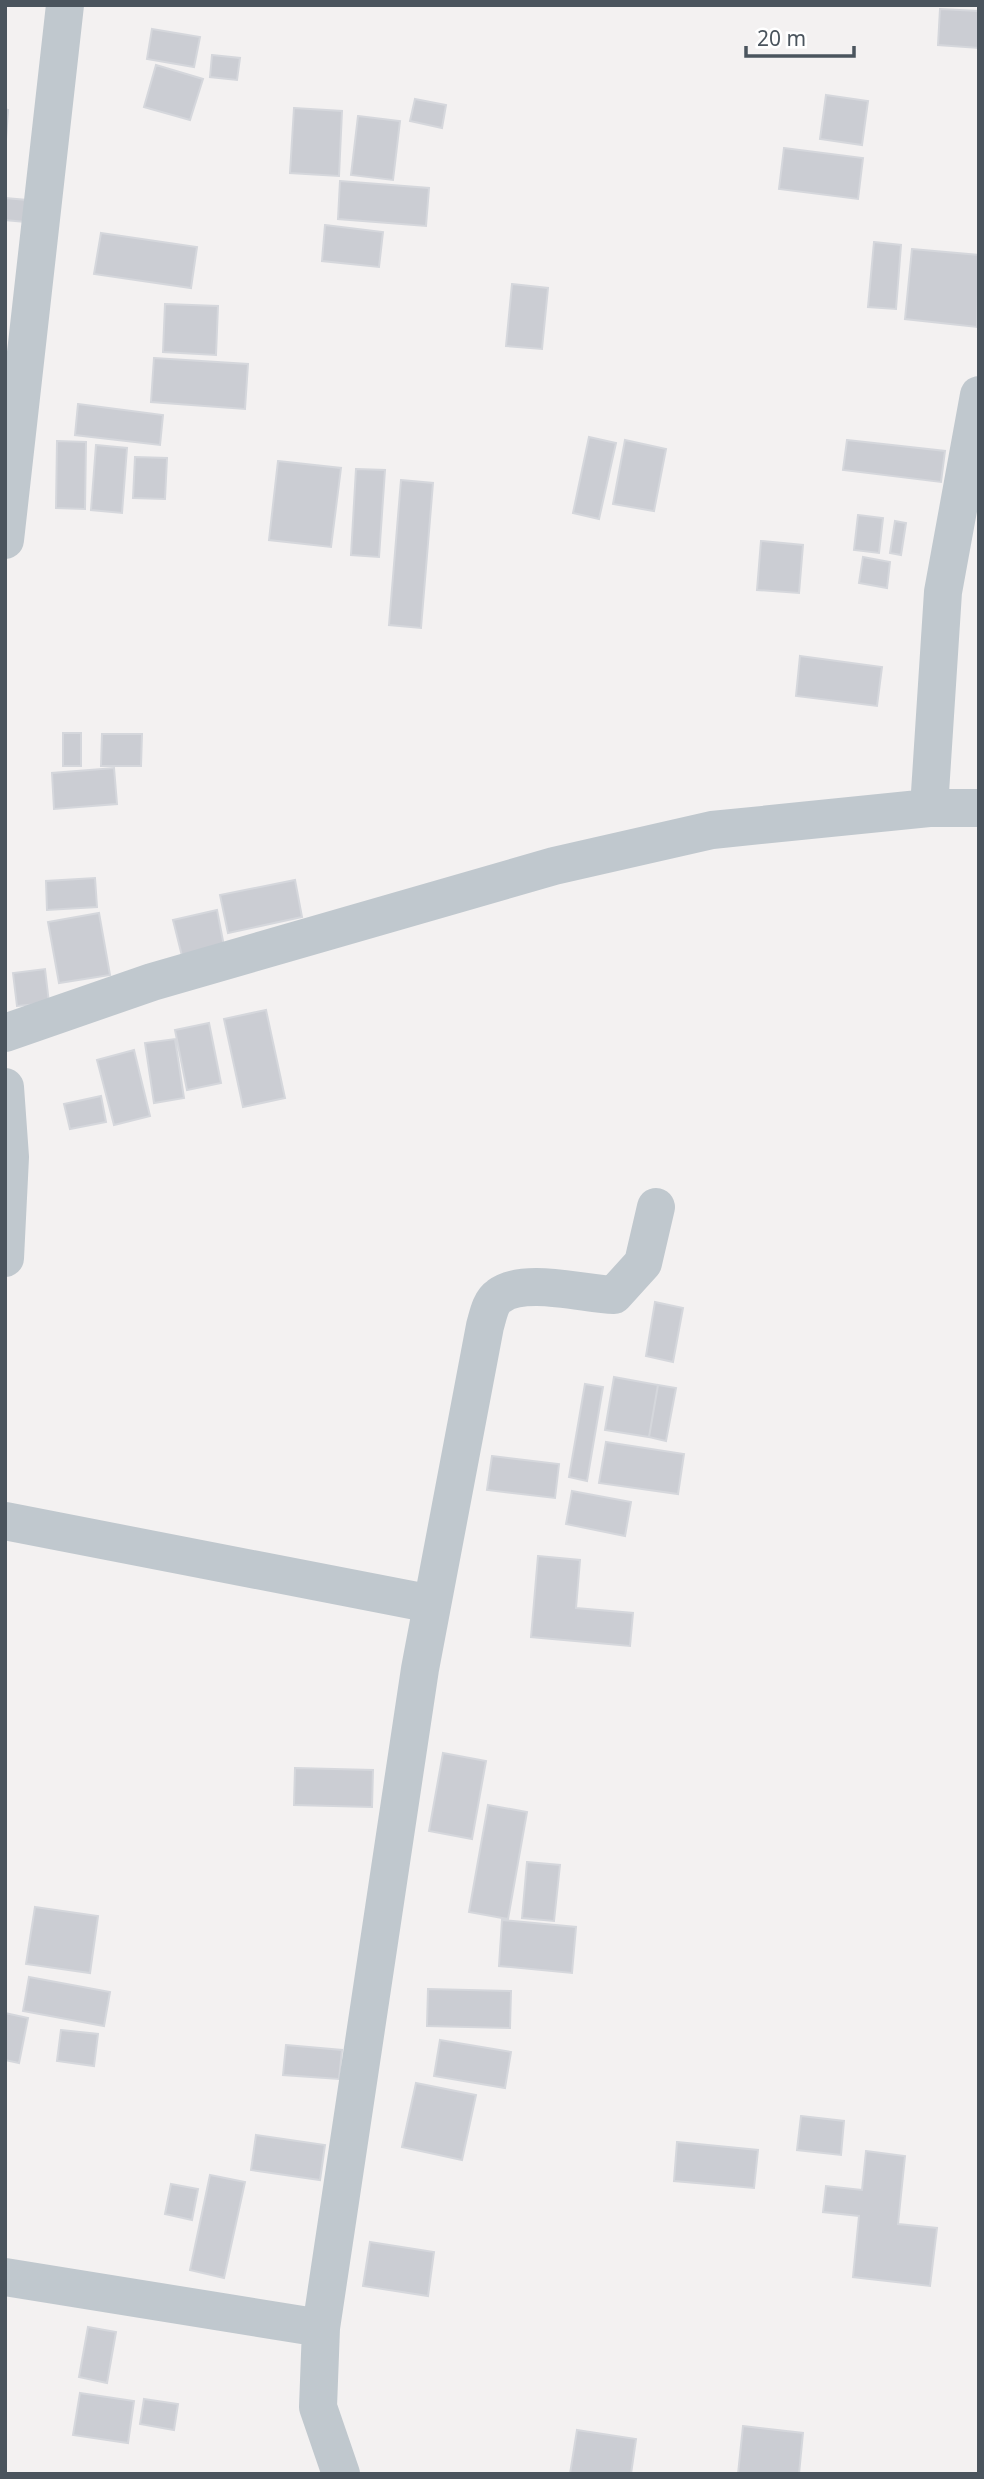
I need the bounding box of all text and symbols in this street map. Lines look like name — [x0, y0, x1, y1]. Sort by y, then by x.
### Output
scale bar — [746, 14, 855, 58]
text: 20 m — [757, 24, 806, 52]

